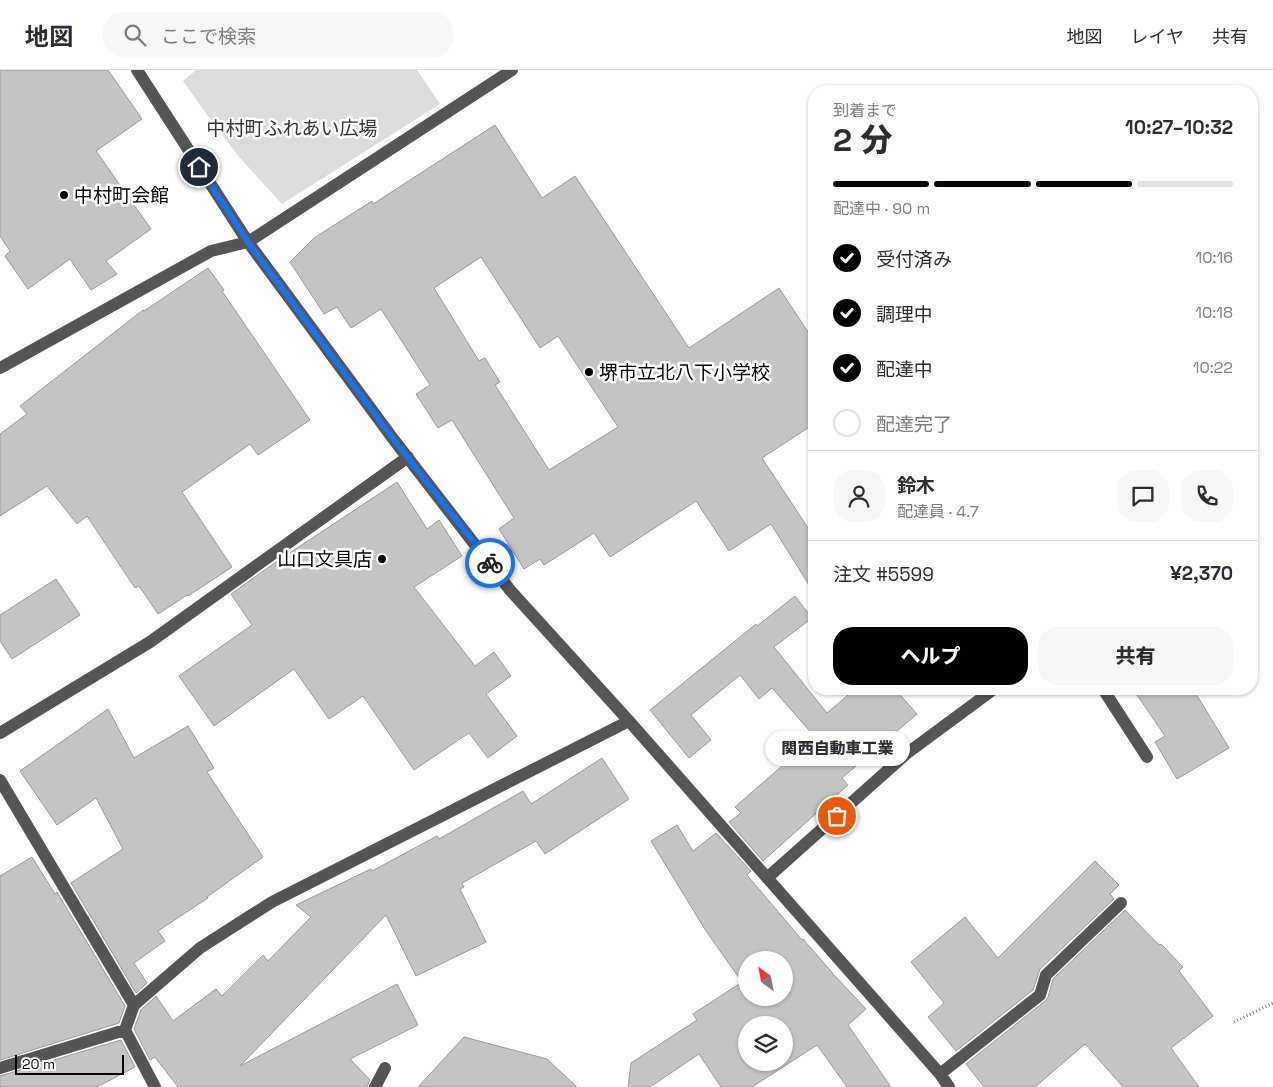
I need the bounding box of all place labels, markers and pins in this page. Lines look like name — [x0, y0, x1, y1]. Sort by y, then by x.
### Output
pin — [178, 146, 220, 188]
place label: 中村町会館 — [74, 183, 169, 208]
marker: 中村町会館 — [58, 189, 70, 201]
place label: 堺市立北八下小学校 — [599, 360, 770, 385]
marker: 堺市立北八下小学校 — [583, 366, 595, 378]
place label: 山口文具店 — [277, 547, 372, 572]
marker: 山口文具店 — [376, 553, 388, 565]
callout: 関西自動車工業 — [764, 731, 910, 766]
pin — [816, 795, 858, 837]

